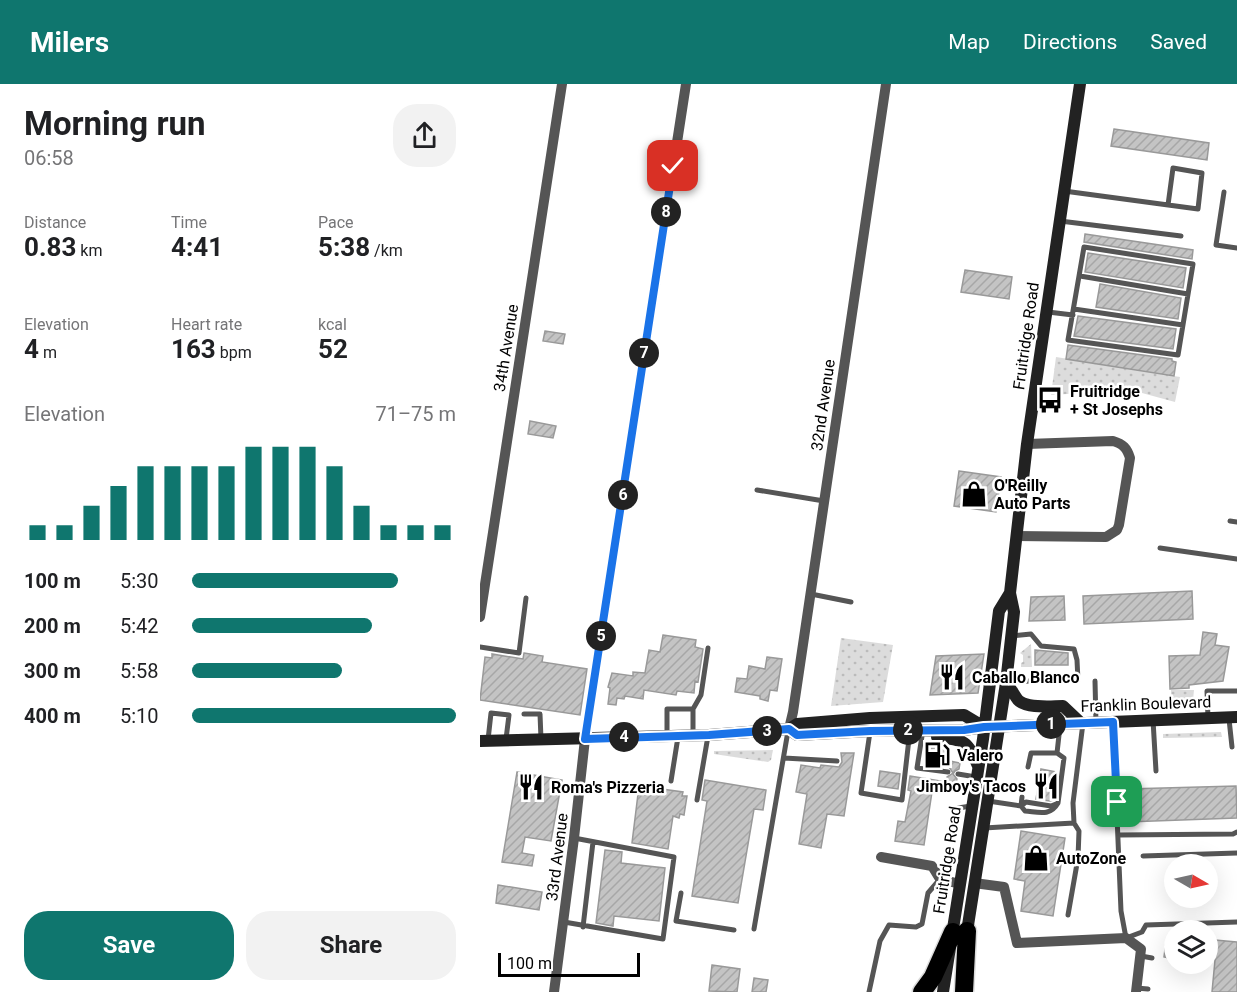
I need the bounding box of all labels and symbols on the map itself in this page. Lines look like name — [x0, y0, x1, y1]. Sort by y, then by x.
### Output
pin — [647, 140, 698, 191]
pin: 8 — [651, 197, 681, 227]
street label: Fruitridge Road — [1009, 281, 1043, 391]
street label: 34th Avenue — [490, 303, 522, 393]
pin: 7 — [629, 338, 659, 368]
street label: 32nd Avenue — [807, 358, 839, 452]
place label: Fruitridge + St Josephs — [1070, 382, 1163, 419]
bus stop icon: Fruitridge + St Josephs — [1035, 385, 1065, 415]
place label: O'Reilly Auto Parts — [994, 476, 1071, 513]
shop icon: O'Reilly Auto Parts — [959, 479, 989, 509]
pin: 6 — [608, 480, 638, 510]
pin: 5 — [586, 621, 616, 651]
restaurant icon: Caballo Blanco — [937, 662, 967, 692]
place label: Caballo Blanco — [972, 668, 1079, 687]
street label: Franklin Boulevard — [1080, 692, 1212, 716]
pin: 1 — [1036, 709, 1066, 739]
pin: 2 — [893, 715, 923, 745]
pin: 3 — [752, 716, 782, 746]
pin: 4 — [609, 722, 639, 752]
fuel station icon: Valero — [922, 740, 952, 770]
place label: Valero — [957, 746, 1003, 765]
restaurant icon: Jimboy's Tacos — [1031, 771, 1061, 801]
restaurant icon: Roma's Pizzeria — [516, 772, 546, 802]
pin — [1091, 776, 1142, 827]
place label: Jimboy's Tacos — [916, 777, 1026, 796]
place label: Roma's Pizzeria — [551, 778, 665, 797]
street label: Fruitridge Road — [929, 805, 965, 915]
street label: 33rd Avenue — [542, 812, 572, 902]
shop icon: AutoZone — [1021, 843, 1051, 873]
place label: AutoZone — [1056, 849, 1126, 868]
north arrow — [1164, 854, 1218, 908]
scale bar — [498, 950, 640, 978]

